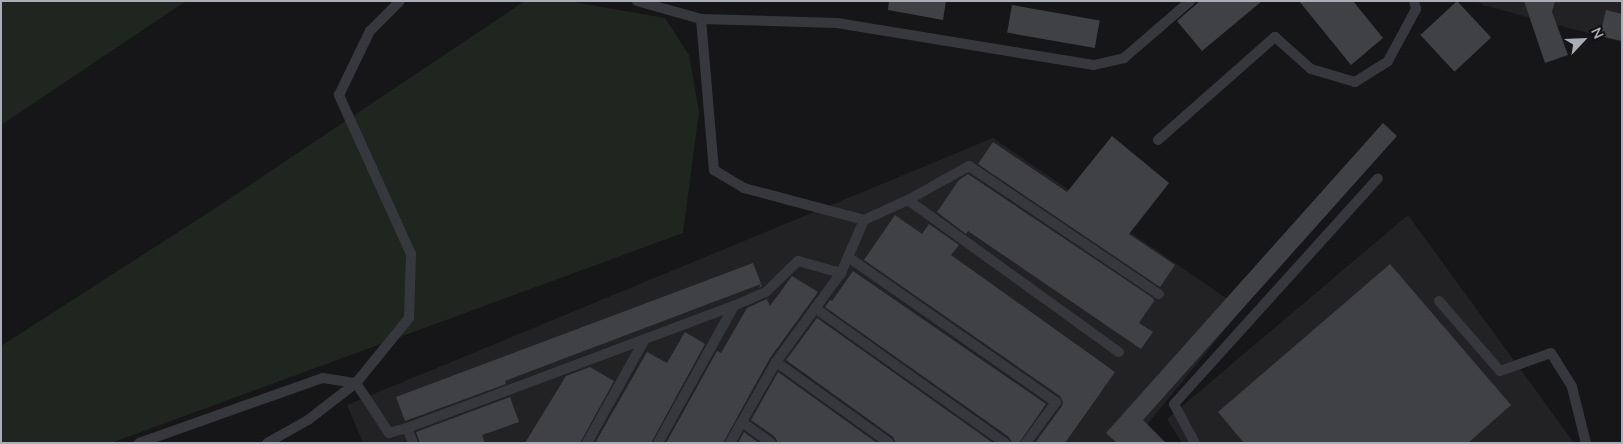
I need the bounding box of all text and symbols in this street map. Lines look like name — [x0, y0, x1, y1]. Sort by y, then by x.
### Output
north arrow — [1558, 15, 1608, 65]
text: N — [1586, 25, 1608, 42]

